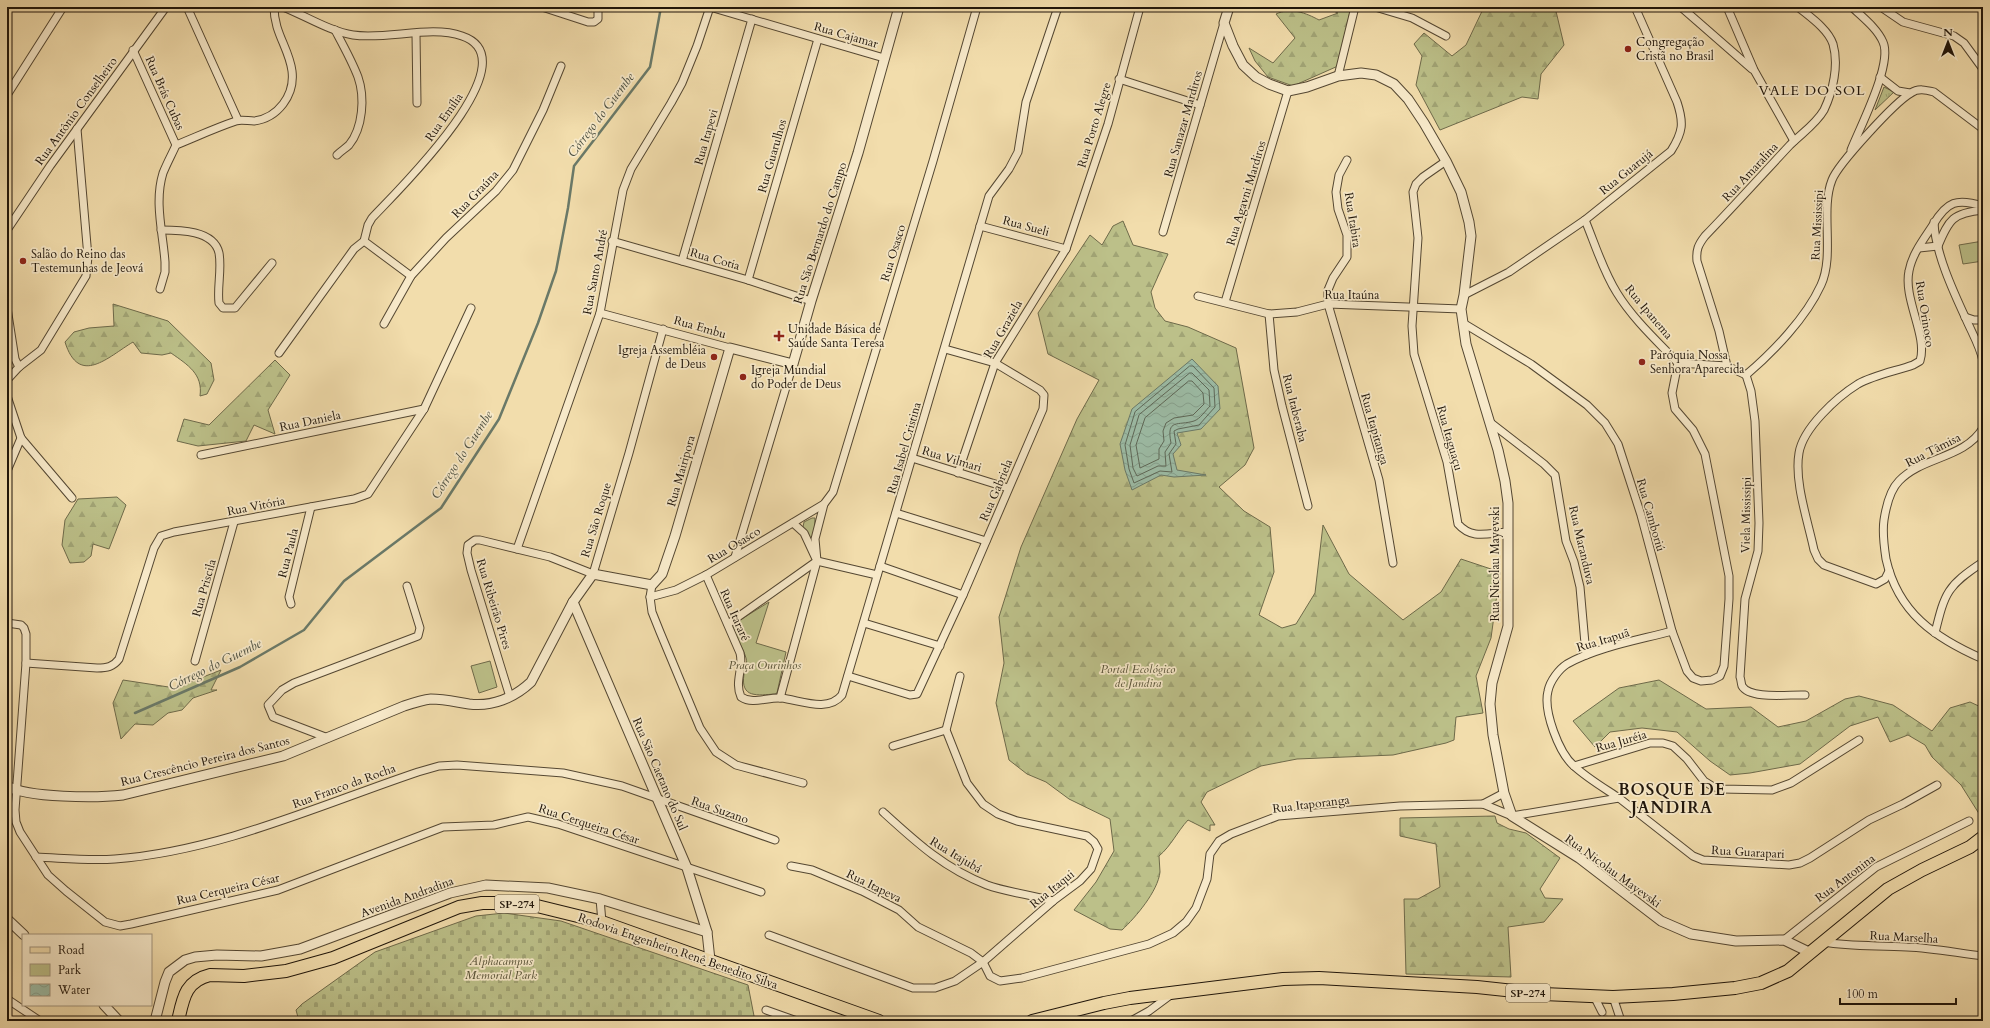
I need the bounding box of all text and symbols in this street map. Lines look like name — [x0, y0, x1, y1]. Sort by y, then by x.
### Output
street label: Rua Cajamar — [812, 18, 880, 52]
north arrow — [1928, 22, 1968, 62]
text: N — [1943, 25, 1953, 40]
place label: Congregação Cristã no Brasil — [1636, 34, 1714, 64]
marker: Congregação Cristã no Brasil — [1623, 44, 1633, 54]
street label: Rua Antônio Conselheiro — [31, 53, 121, 168]
street label: Rua Brás Cubas — [141, 53, 189, 133]
water label: Córrego do Guembe — [563, 68, 639, 161]
street label: Rua Sanazar Mardiros — [1160, 69, 1206, 179]
street label: Rua Porto Alegre — [1073, 80, 1115, 170]
district label: VALE DO SOL — [1759, 81, 1865, 100]
street label: Rua Emília — [421, 89, 467, 144]
street label: Rua Itapevi — [690, 106, 722, 167]
street label: Rua Guarulhos — [754, 117, 790, 195]
street label: Rua Amaralina — [1719, 138, 1782, 205]
street label: Rua Agavni Mardiros — [1222, 139, 1270, 247]
street label: Rua Guarujá — [1596, 145, 1657, 198]
street label: Rua São Bernardo do Campo — [789, 160, 851, 306]
street label: Rua Graúna — [448, 166, 502, 221]
street label: Rua Mississipi — [1807, 189, 1827, 261]
street label: Rua Itabira — [1341, 191, 1365, 250]
street label: Rua Sueli — [1001, 212, 1052, 240]
street label: Rua Osasco — [877, 222, 909, 283]
street label: Rua Santo André — [579, 228, 611, 316]
street label: Rua Cotia — [688, 244, 743, 274]
place label: Salão do Reino das Testemunhas de Jeová — [31, 246, 144, 276]
marker: Salão do Reino das Testemunhas de Jeová — [18, 256, 28, 266]
street label: Rua Orinoco — [1912, 280, 1938, 349]
street label: Rua Ipanema — [1621, 281, 1677, 343]
street label: Rua Itaúna — [1325, 287, 1380, 303]
street label: Rua Graziela — [980, 296, 1027, 361]
street label: Rua Embu — [672, 312, 729, 342]
place label: Unidade Básica de Saúde Santa Teresa — [788, 321, 885, 351]
marker: Unidade Básica de Saúde Santa Teresa — [773, 330, 785, 342]
place label: Igreja Assembléia de Deus — [618, 342, 707, 372]
place label: Paróquia Nossa Senhora Aparecida — [1650, 347, 1745, 377]
marker: Igreja Assembléia de Deus — [709, 352, 719, 362]
marker: Paróquia Nossa Senhora Aparecida — [1637, 357, 1647, 367]
place label: Igreja Mundial do Poder de Deus — [751, 362, 841, 392]
marker: Igreja Mundial do Poder de Deus — [738, 372, 748, 382]
street label: Rua Itaberaba — [1279, 372, 1311, 444]
street label: Rua Itapitanga — [1357, 391, 1393, 467]
street label: Rua Isabel Cristina — [883, 399, 925, 496]
street label: Rua Itaguaçu — [1433, 404, 1467, 473]
street label: Rua Daniela — [278, 407, 343, 435]
water label: Córrego do Guembe — [427, 407, 498, 502]
street label: Rua Tâmisa — [1903, 429, 1964, 471]
street label: Rua Mairipora — [663, 433, 699, 508]
street label: Rua Vilmari — [920, 442, 984, 476]
street label: Rua Gabriela — [976, 456, 1017, 523]
street label: Viela Mississipi — [1737, 476, 1755, 553]
street label: Rua Camboriú — [1633, 477, 1669, 554]
street label: Rua São Roque — [577, 481, 615, 559]
street label: Rua Vitória — [226, 492, 287, 519]
street label: Rua Maranduva — [1565, 504, 1599, 587]
street label: Rua Nicolau Mayevski — [1487, 506, 1503, 622]
street label: Rua Osasco — [705, 523, 764, 567]
street label: Rua Paula — [274, 526, 302, 579]
street label: Rua Priscila — [188, 557, 220, 619]
street label: Rua Ribeirão Pires — [473, 557, 515, 651]
street label: Rua Itararé — [716, 586, 754, 644]
street label: Rua Itapuã — [1575, 624, 1632, 656]
water label: Córrego do Guembe — [165, 634, 265, 695]
park label: Praça Ourinhos — [729, 657, 801, 673]
park label: Portal Ecológico de Jandira — [1101, 661, 1176, 691]
street label: Rua São Caetano do Sul — [629, 715, 691, 833]
street label: Rua Juréia — [1594, 726, 1649, 756]
street label: Rua Crescêncio Pereira dos Santos — [119, 732, 291, 790]
street label: Rua Franco da Rocha — [290, 760, 398, 812]
district label: BOSQUE DE JANDIRA — [1618, 779, 1726, 819]
street label: Rua Itaporanga — [1272, 791, 1351, 817]
street label: Rua Suzano — [689, 793, 751, 827]
street label: Rua Cerqueira César — [537, 800, 642, 848]
street label: Rua Nicolau Mayevski — [1562, 831, 1665, 912]
street label: Rua Itajubá — [927, 833, 986, 877]
street label: Rua Guarapari — [1711, 842, 1786, 862]
street label: Rua Antonina — [1812, 850, 1879, 906]
street label: Rua Itapeva — [844, 866, 905, 907]
street label: Rua Itaqui — [1026, 866, 1078, 912]
street label: Rua Cerqueira César — [175, 869, 282, 909]
street label: Avenida Andradina — [358, 872, 457, 921]
road number: SP-274 — [495, 895, 539, 913]
street label: Rodovia Engenheiro Renê Benedito Silva — [576, 909, 781, 993]
street label: Rua Marselha — [1869, 927, 1939, 947]
legend — [22, 934, 152, 1006]
text: Road — [58, 942, 85, 958]
park label: Alphacampus Memorial Park — [465, 953, 537, 983]
text: Park — [58, 962, 82, 978]
scale bar — [1840, 980, 1956, 1006]
text: Water — [57, 982, 91, 998]
road number: SP-274 — [1506, 984, 1550, 1002]
text: 100 m — [1846, 986, 1879, 1002]

